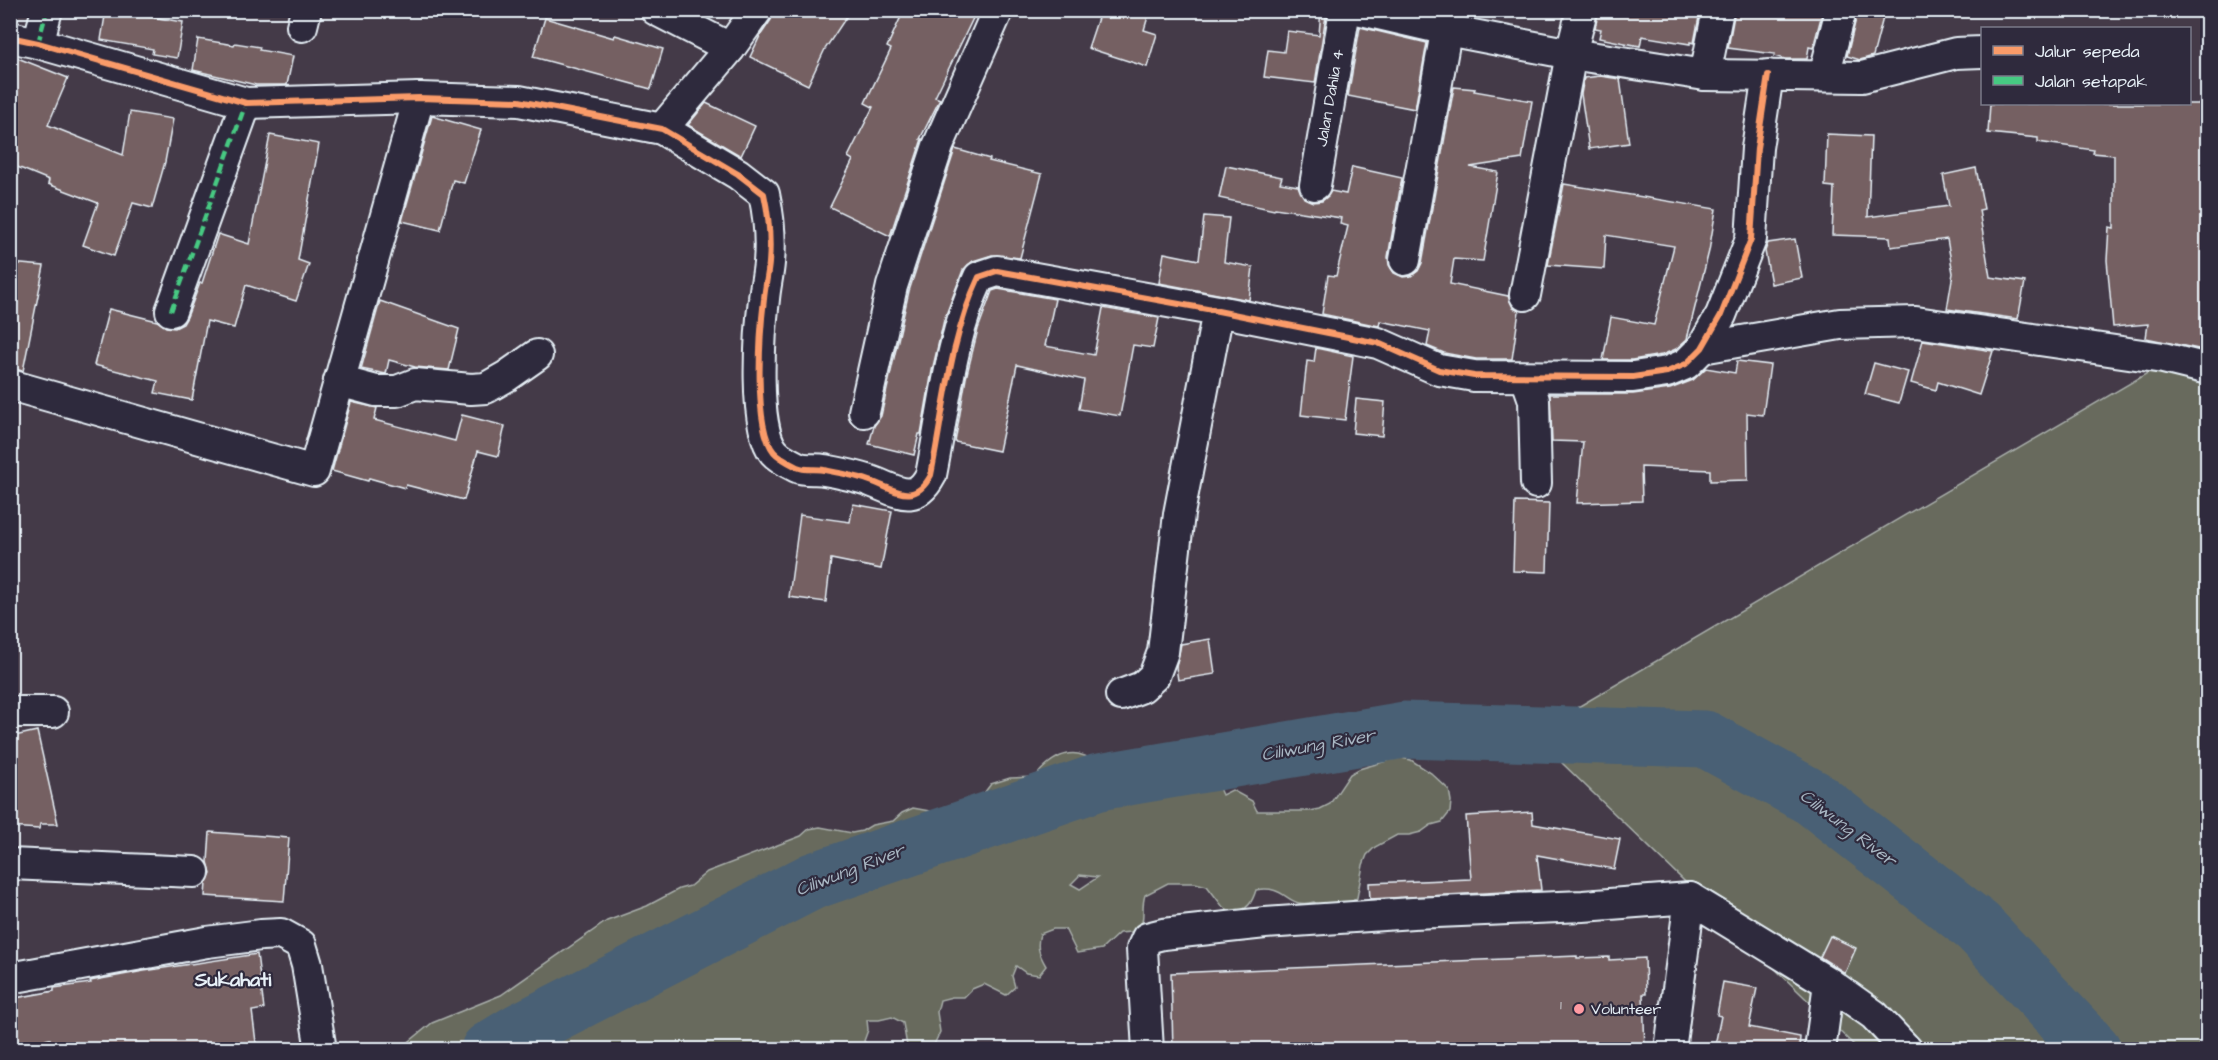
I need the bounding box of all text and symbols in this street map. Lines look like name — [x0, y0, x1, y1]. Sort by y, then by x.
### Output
legend — [1981, 27, 2191, 105]
text: Jalur sepeda — [2035, 39, 2140, 64]
street label: Jalan Dahlia 4 — [1311, 47, 1349, 148]
text: Jalan setapak — [2035, 69, 2147, 94]
water label: Ciliwung River — [1259, 722, 1379, 768]
water label: Ciliwung River — [1794, 783, 1903, 875]
water label: Ciliwung River — [792, 837, 910, 903]
district label: Sukahati — [194, 966, 272, 994]
house number: 1 — [1560, 995, 1562, 1015]
place label: Volunteer — [1591, 998, 1661, 1020]
marker: Volunteer — [1572, 1002, 1586, 1016]

